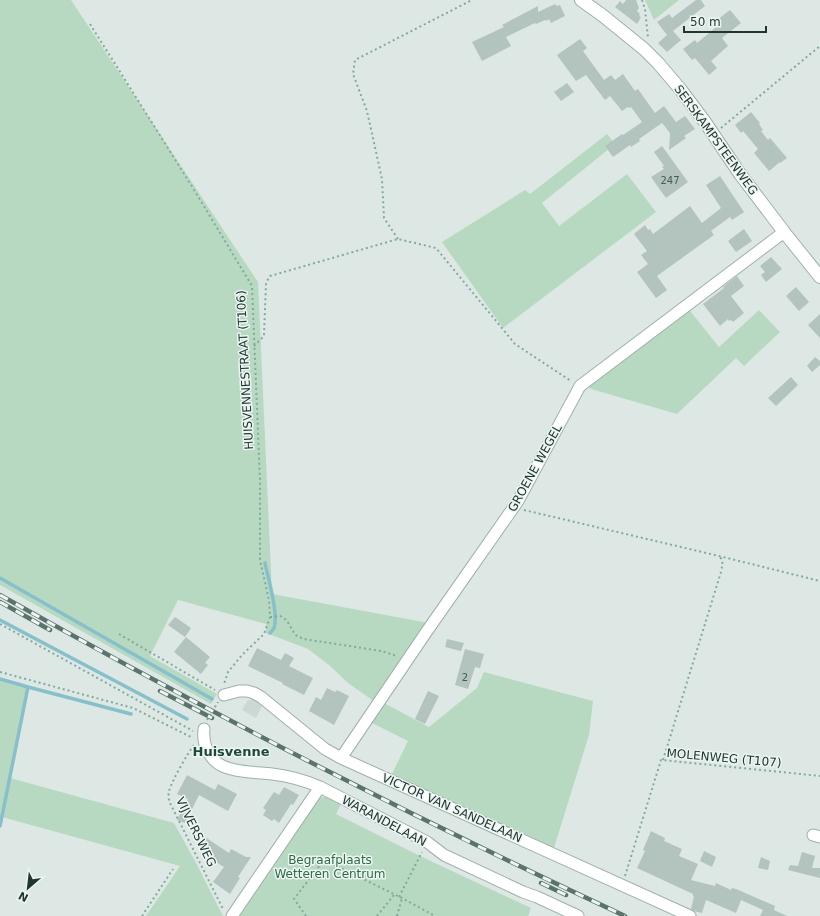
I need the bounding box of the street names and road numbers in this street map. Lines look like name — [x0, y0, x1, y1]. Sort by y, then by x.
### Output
street label: SERSKAMPSTEENWEG — [671, 82, 761, 198]
street label: HUISVENNESTRAAT (T106) — [234, 290, 256, 450]
street label: GROENE WEGEL — [505, 421, 565, 514]
street label: MOLENWEG (T107) — [666, 746, 782, 770]
street label: VICTOR VAN SANDELAAN — [380, 771, 524, 845]
street label: WARANDELAAN — [339, 793, 429, 849]
street label: VIJVERSWEG — [173, 795, 219, 869]

